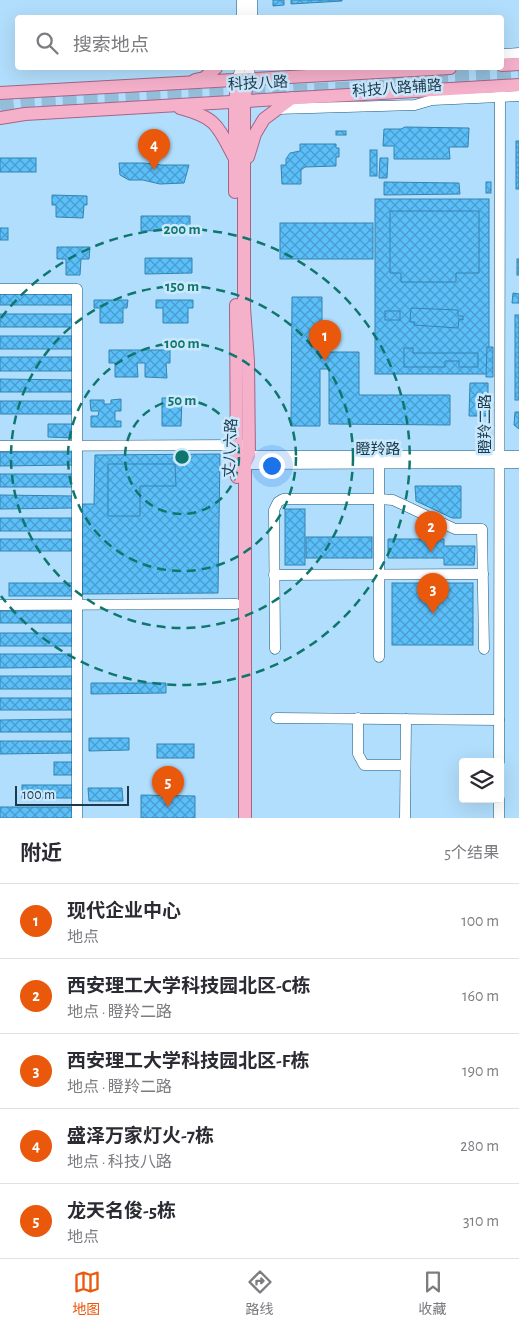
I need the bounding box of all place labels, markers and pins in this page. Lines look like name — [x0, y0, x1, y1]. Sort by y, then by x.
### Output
pin: 4 — [138, 129, 170, 170]
pin: 1 — [309, 320, 341, 361]
centre of rings — [173, 448, 191, 466]
pin: 2 — [415, 511, 447, 552]
pin: 3 — [417, 573, 449, 614]
pin: 5 — [152, 766, 184, 807]

